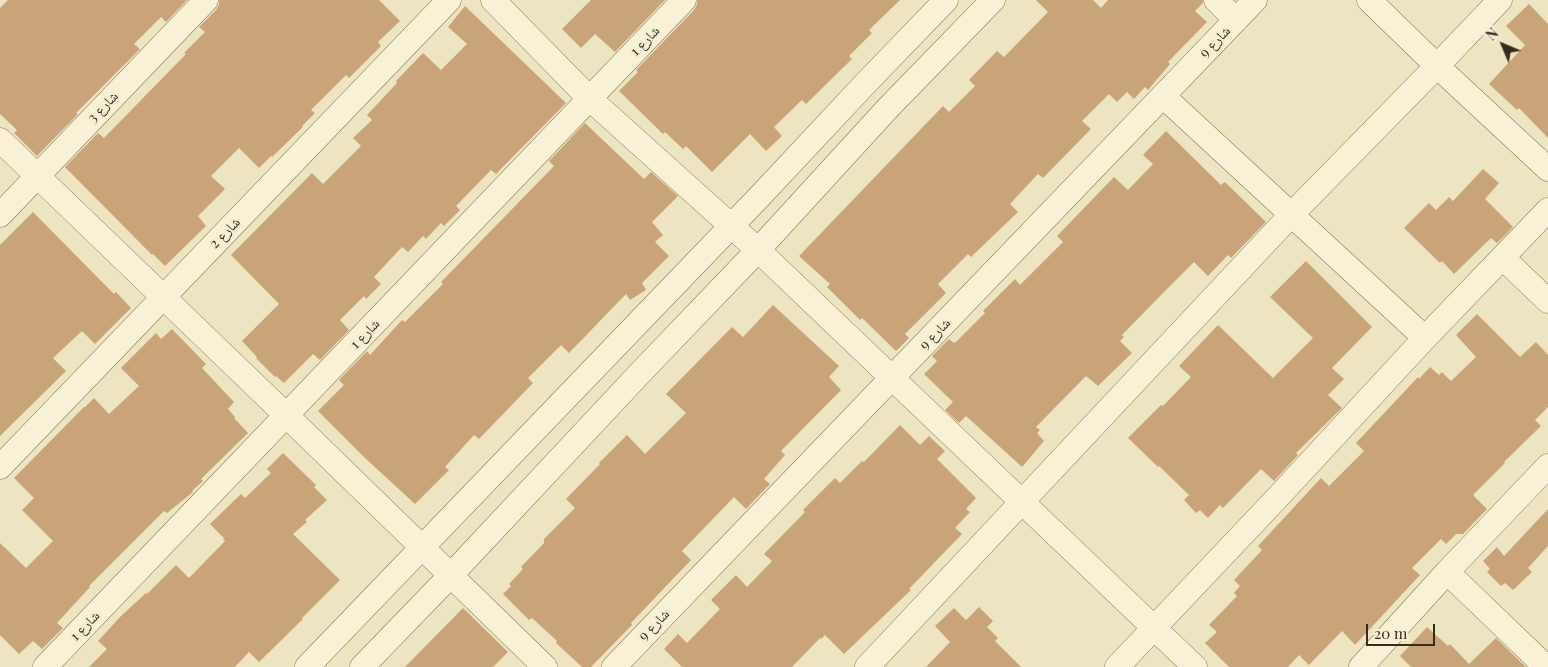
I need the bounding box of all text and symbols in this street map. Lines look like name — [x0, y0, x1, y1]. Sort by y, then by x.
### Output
north arrow — [1478, 20, 1528, 70]
street label: شارع 1 — [627, 22, 663, 60]
street label: شارع 9 — [1196, 23, 1234, 61]
text: N — [1482, 24, 1502, 44]
street label: شارع 3 — [84, 88, 122, 126]
street label: شارع 2 — [206, 214, 244, 252]
street label: شارع 1 — [347, 315, 383, 353]
street label: شارع 9 — [916, 315, 954, 353]
street label: شارع 9 — [635, 606, 673, 644]
street label: شارع 1 — [67, 607, 103, 645]
scale bar — [1368, 614, 1437, 646]
text: 20 m — [1374, 623, 1407, 643]

